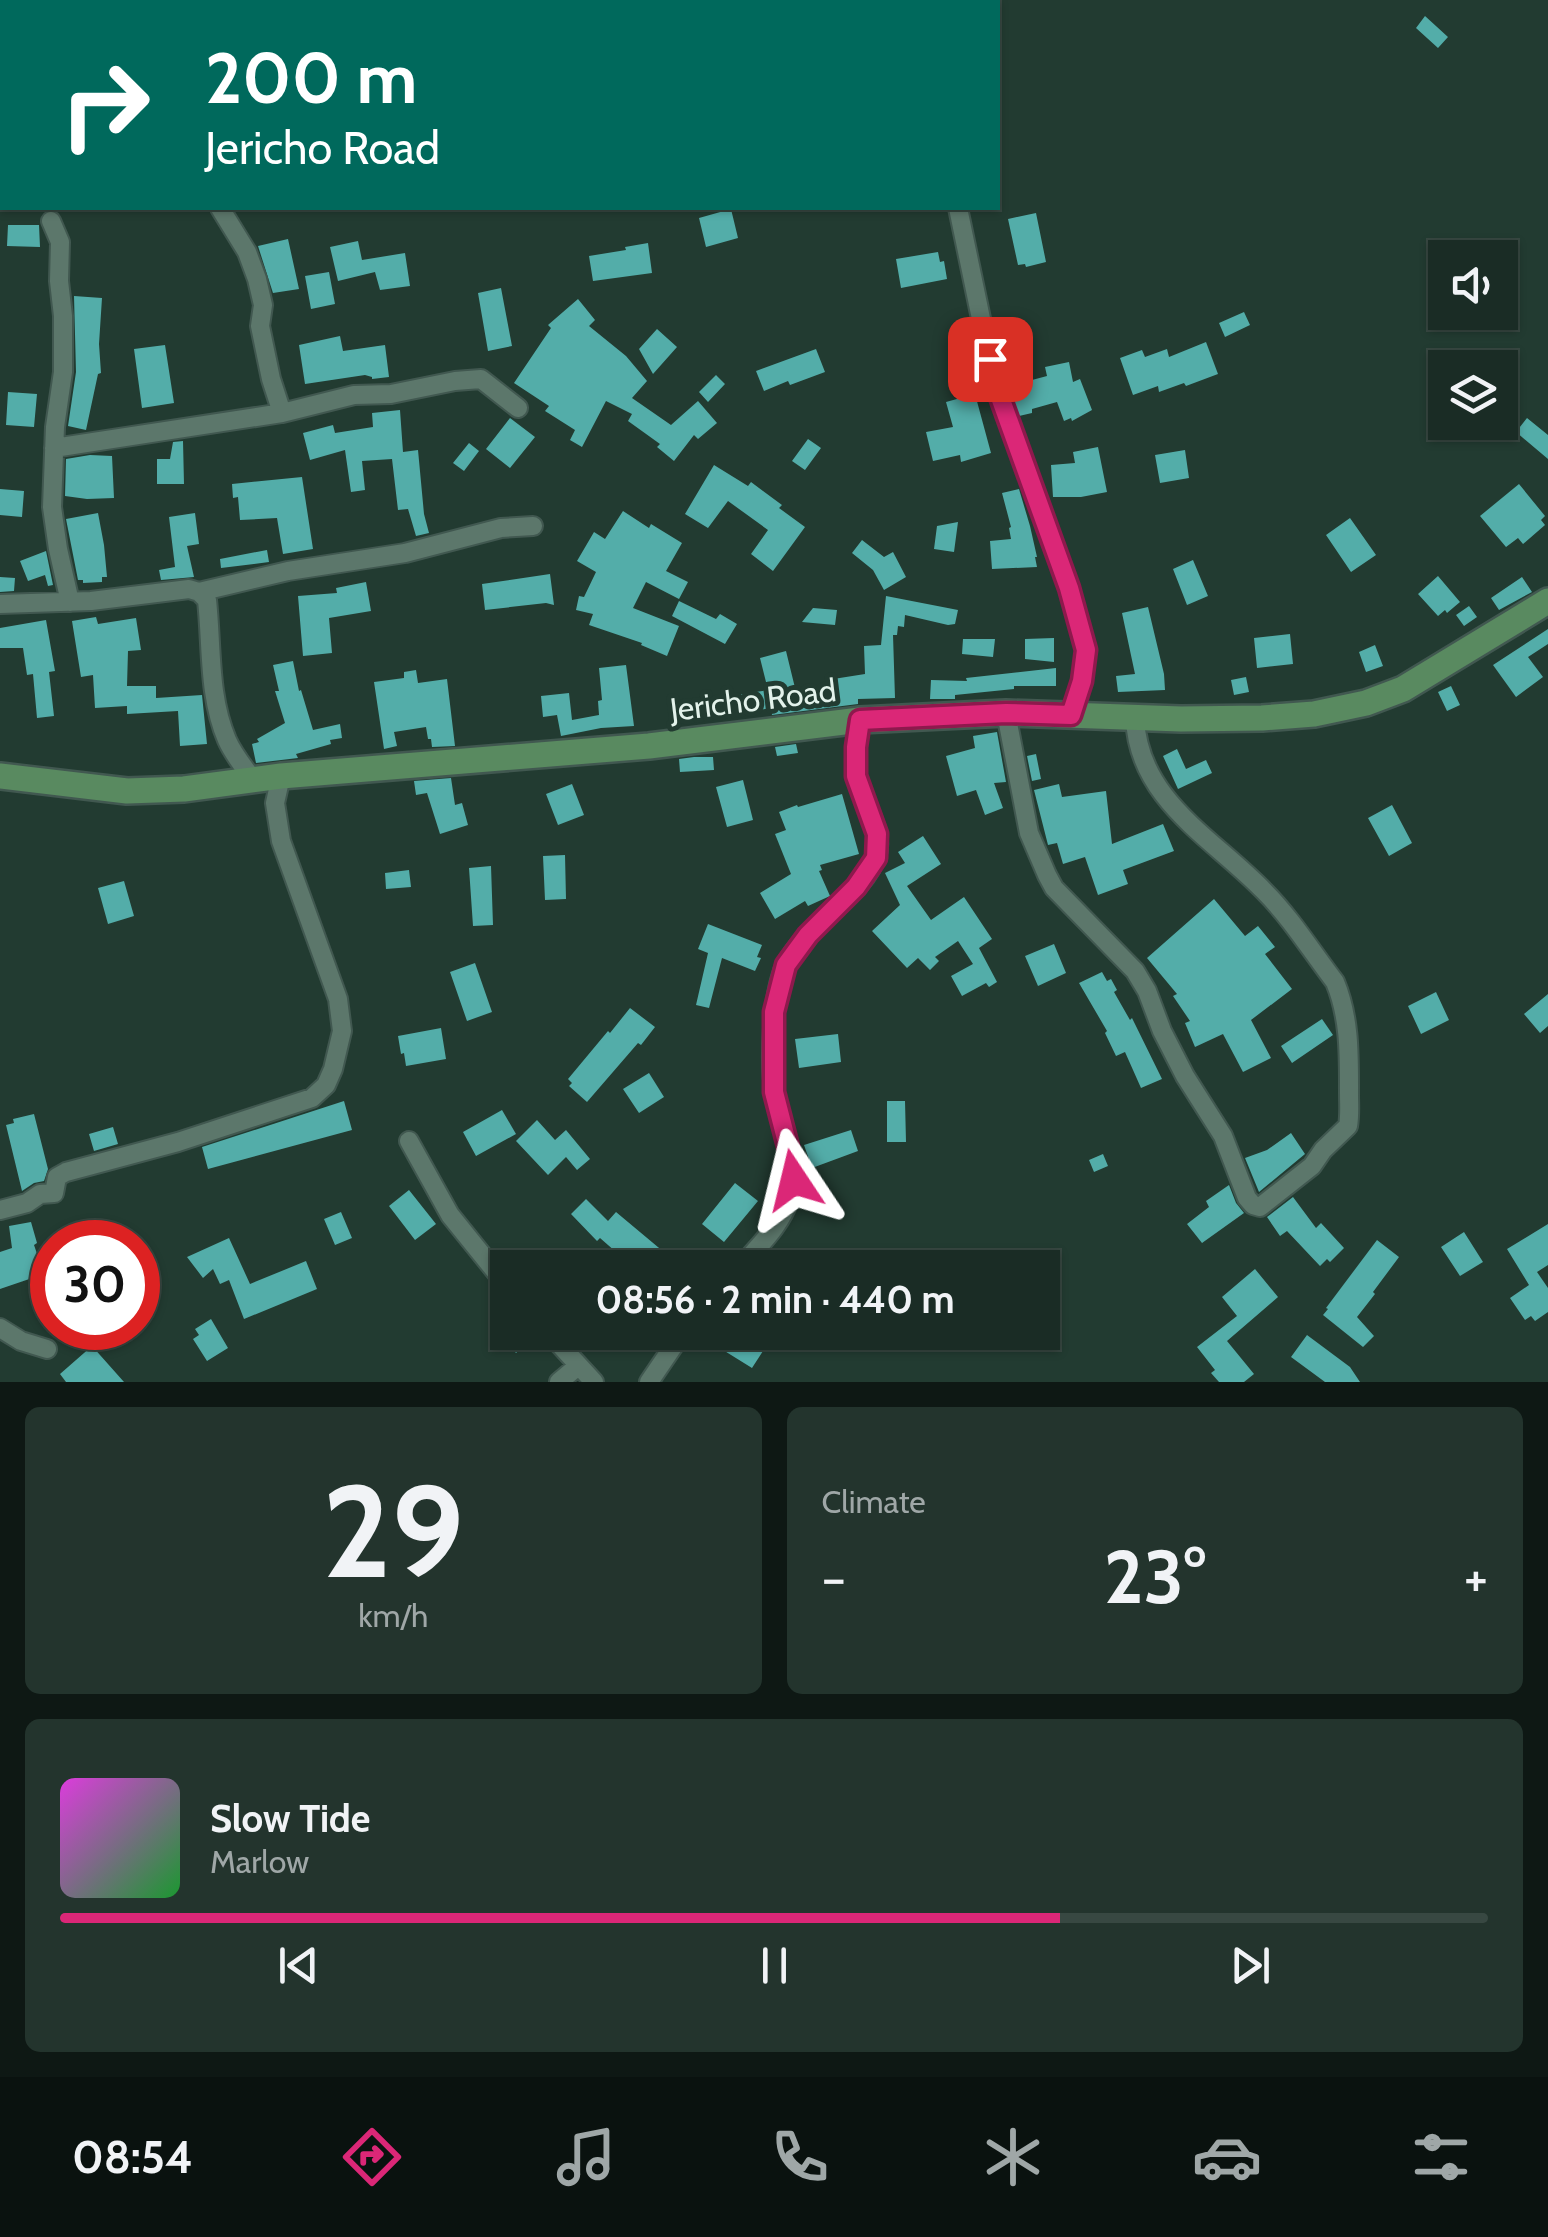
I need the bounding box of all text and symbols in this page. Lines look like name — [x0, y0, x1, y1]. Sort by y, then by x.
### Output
text: 200 m — [205, 35, 417, 121]
icon: right — [40, 40, 170, 170]
text: Jericho Road — [205, 121, 440, 175]
map controls — [1428, 240, 1518, 440]
button: sound — [1428, 240, 1518, 330]
pin — [948, 317, 1033, 402]
icon: arrive — [963, 332, 1018, 387]
button: layers — [1428, 350, 1518, 440]
street label: Jericho Road — [667, 670, 838, 729]
position arrow — [742, 1128, 846, 1232]
speed limit sign: 30 — [30, 1220, 160, 1350]
text: 08:56 · 2 min · 440 m — [595, 1276, 955, 1323]
text: 29 — [322, 1452, 464, 1610]
text: Climate — [822, 1482, 926, 1521]
text: 23° — [1104, 1531, 1206, 1622]
text: − — [822, 1544, 846, 1611]
text: + — [1464, 1544, 1488, 1611]
text: km/h — [358, 1596, 428, 1635]
text: Slow Tide — [210, 1795, 370, 1842]
text: Marlow — [210, 1842, 309, 1881]
icon: previous — [271, 1938, 326, 1993]
icon: pause — [747, 1938, 802, 1993]
icon: next — [1223, 1938, 1278, 1993]
icon: directions — [337, 2122, 407, 2192]
icon: music — [551, 2122, 621, 2192]
icon: phone — [765, 2122, 835, 2192]
icon: climate — [978, 2122, 1048, 2192]
icon: car — [1192, 2122, 1262, 2192]
icon: filters — [1406, 2122, 1476, 2192]
text: 08:54 — [72, 2130, 193, 2184]

